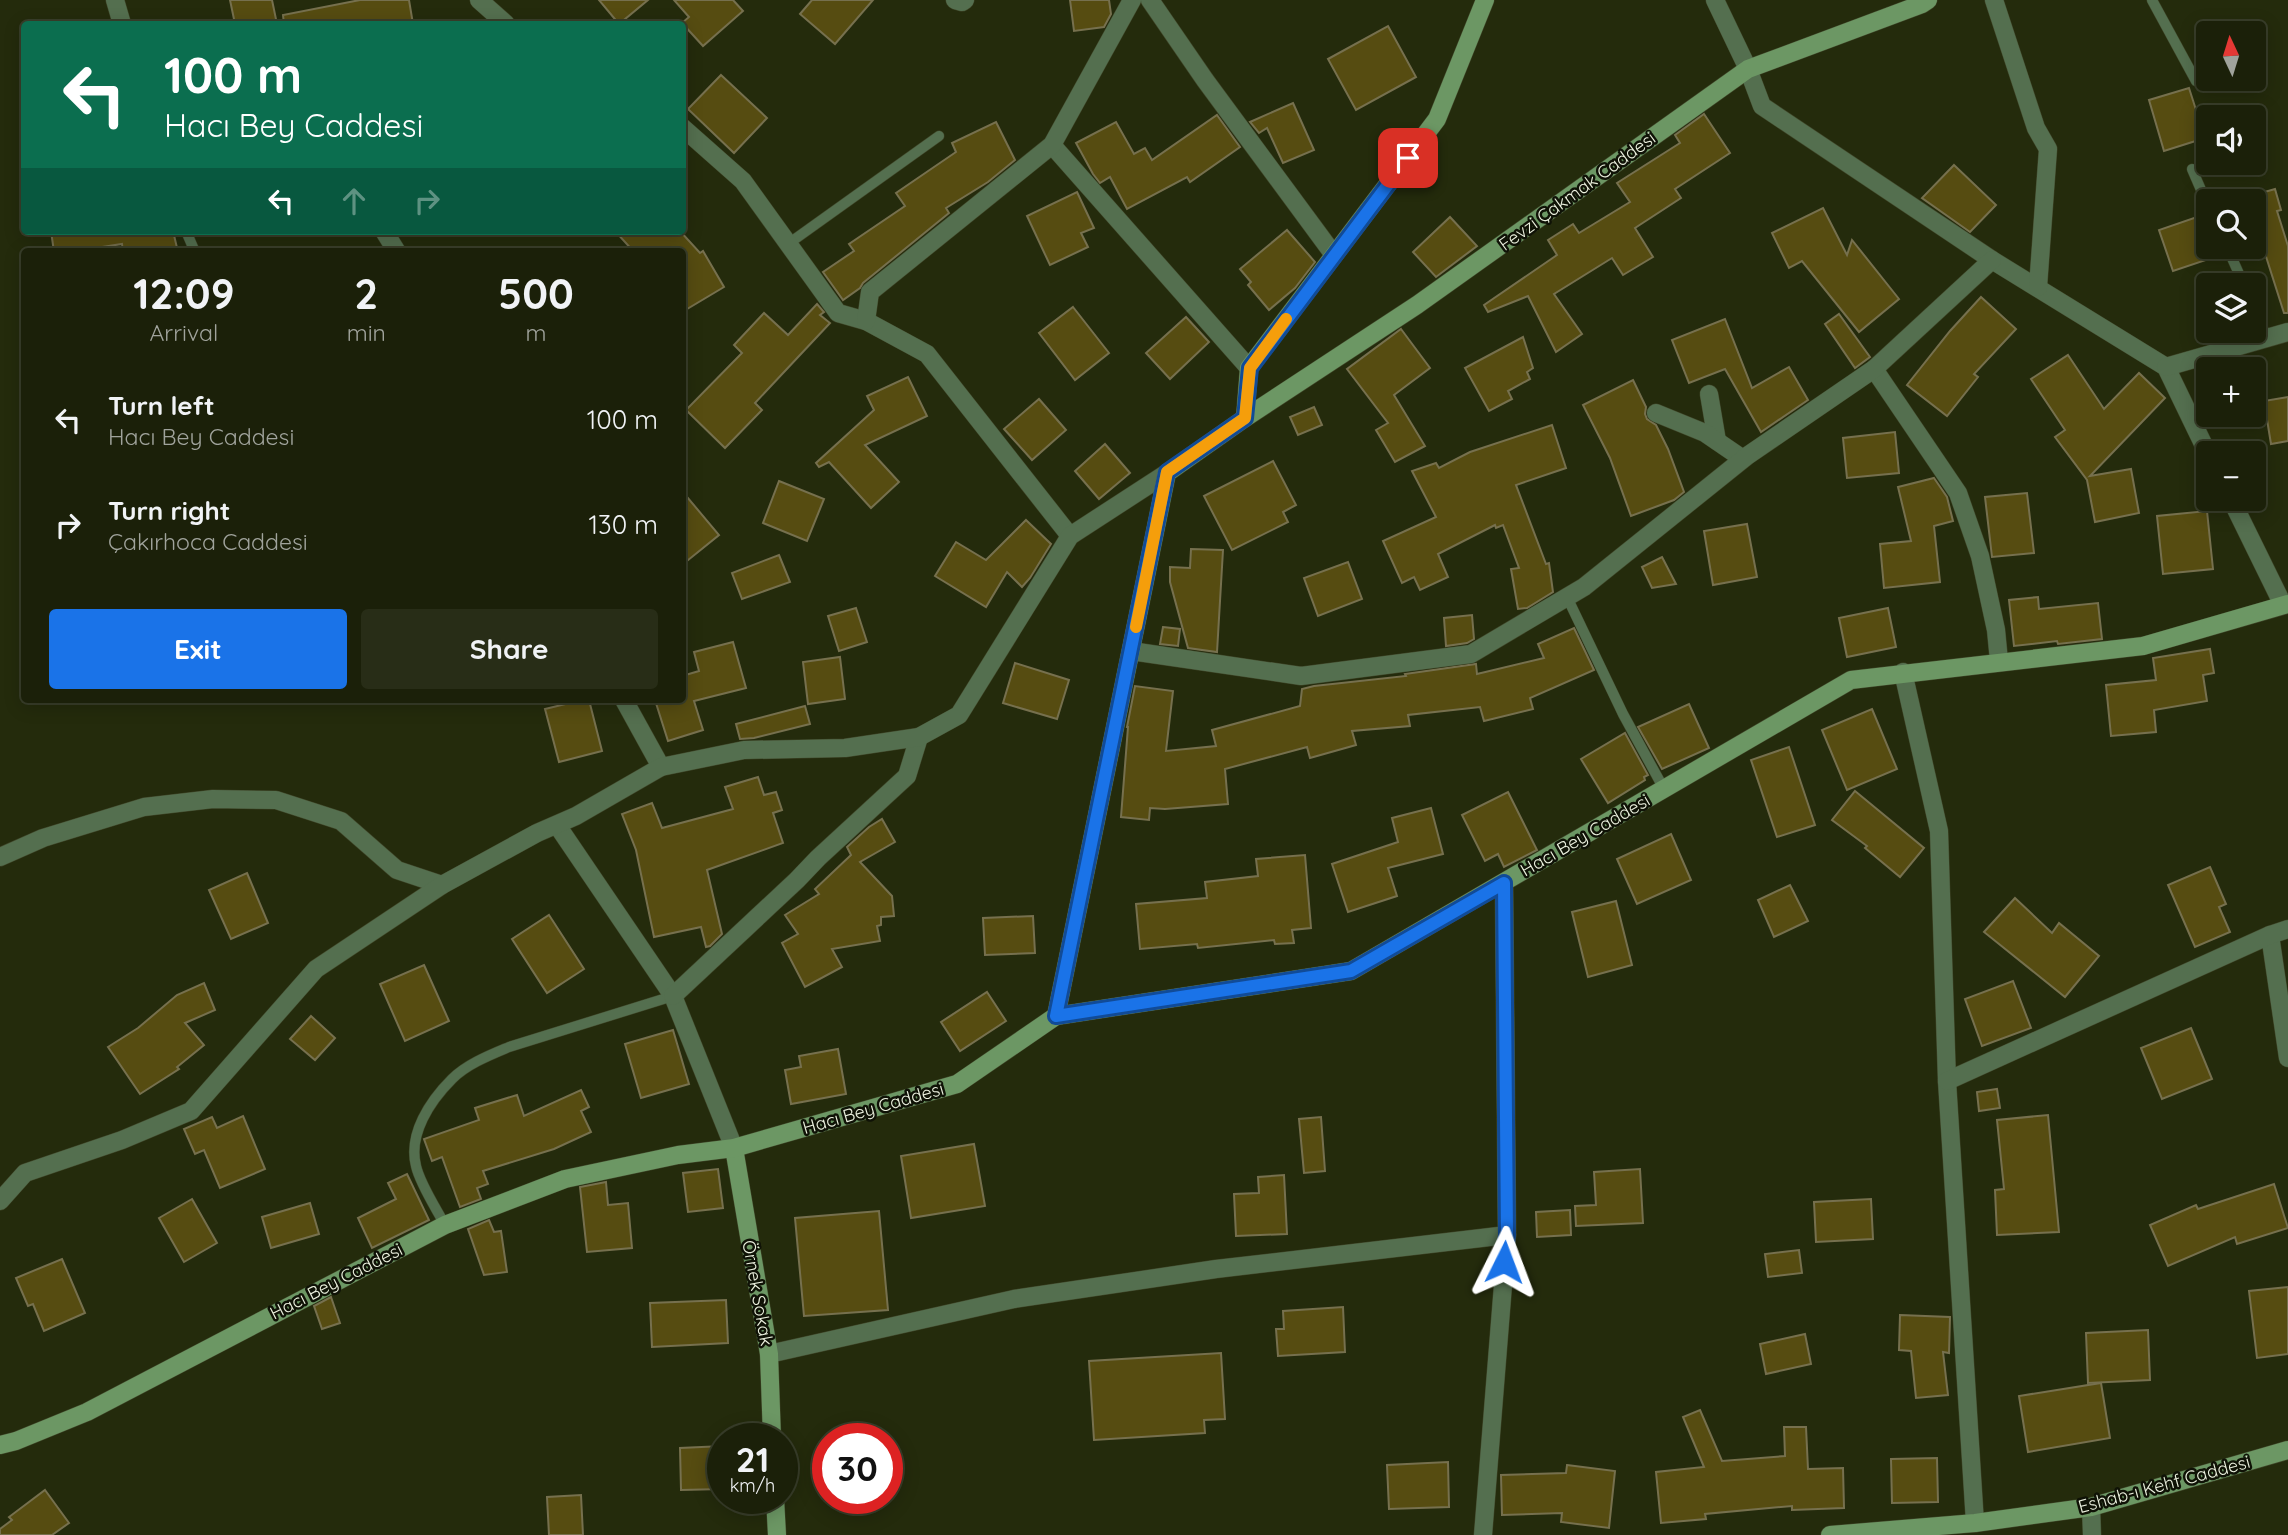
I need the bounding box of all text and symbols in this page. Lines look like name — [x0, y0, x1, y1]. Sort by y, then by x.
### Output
north arrow — [2196, 21, 2266, 91]
map controls — [2196, 21, 2266, 511]
text: 100 m — [164, 44, 302, 105]
icon: left — [49, 49, 140, 140]
text: Hacı Bey Caddesi — [164, 105, 423, 145]
button: sound — [2196, 105, 2266, 175]
street label: Fevzi Çakmak Caddesi — [1494, 126, 1660, 256]
pin — [1378, 128, 1438, 188]
icon: arrive — [1389, 139, 1427, 177]
icon: left — [262, 182, 300, 220]
icon: ahead — [335, 182, 373, 220]
icon: right — [408, 182, 446, 220]
button: search — [2196, 189, 2266, 259]
text: 12:09 — [133, 267, 235, 320]
text: 2 — [354, 267, 378, 320]
text: 500 — [498, 267, 574, 320]
button: layers — [2196, 273, 2266, 343]
text: Arrival — [149, 318, 218, 347]
text: min — [347, 318, 386, 347]
text: m — [525, 318, 546, 347]
button: + — [2196, 357, 2266, 427]
text: Turn left — [108, 389, 215, 422]
icon: left — [49, 401, 87, 439]
text: 100 m — [587, 403, 658, 436]
text: Hacı Bey Caddesi — [108, 422, 294, 451]
button: − — [2196, 441, 2266, 511]
text: Turn right — [108, 494, 230, 527]
icon: right — [49, 506, 87, 544]
text: 130 m — [588, 508, 658, 541]
text: Çakırhoca Caddesi — [108, 527, 308, 556]
button: Exit — [49, 609, 347, 689]
button: Share — [361, 609, 658, 689]
street label: Hacı Bey Caddesi — [1516, 789, 1654, 881]
street label: Hacı Bey Caddesi — [800, 1077, 946, 1139]
position arrow — [1467, 1225, 1541, 1299]
street label: Hacı Bey Caddesi — [266, 1238, 406, 1324]
street label: Örnek Sokak — [737, 1238, 779, 1348]
speed limit sign: 30 — [812, 1423, 903, 1514]
text: 21 — [736, 1437, 769, 1481]
street label: Eshab-ı Kehf Caddesi — [2076, 1450, 2252, 1518]
text: km/h — [730, 1474, 775, 1497]

